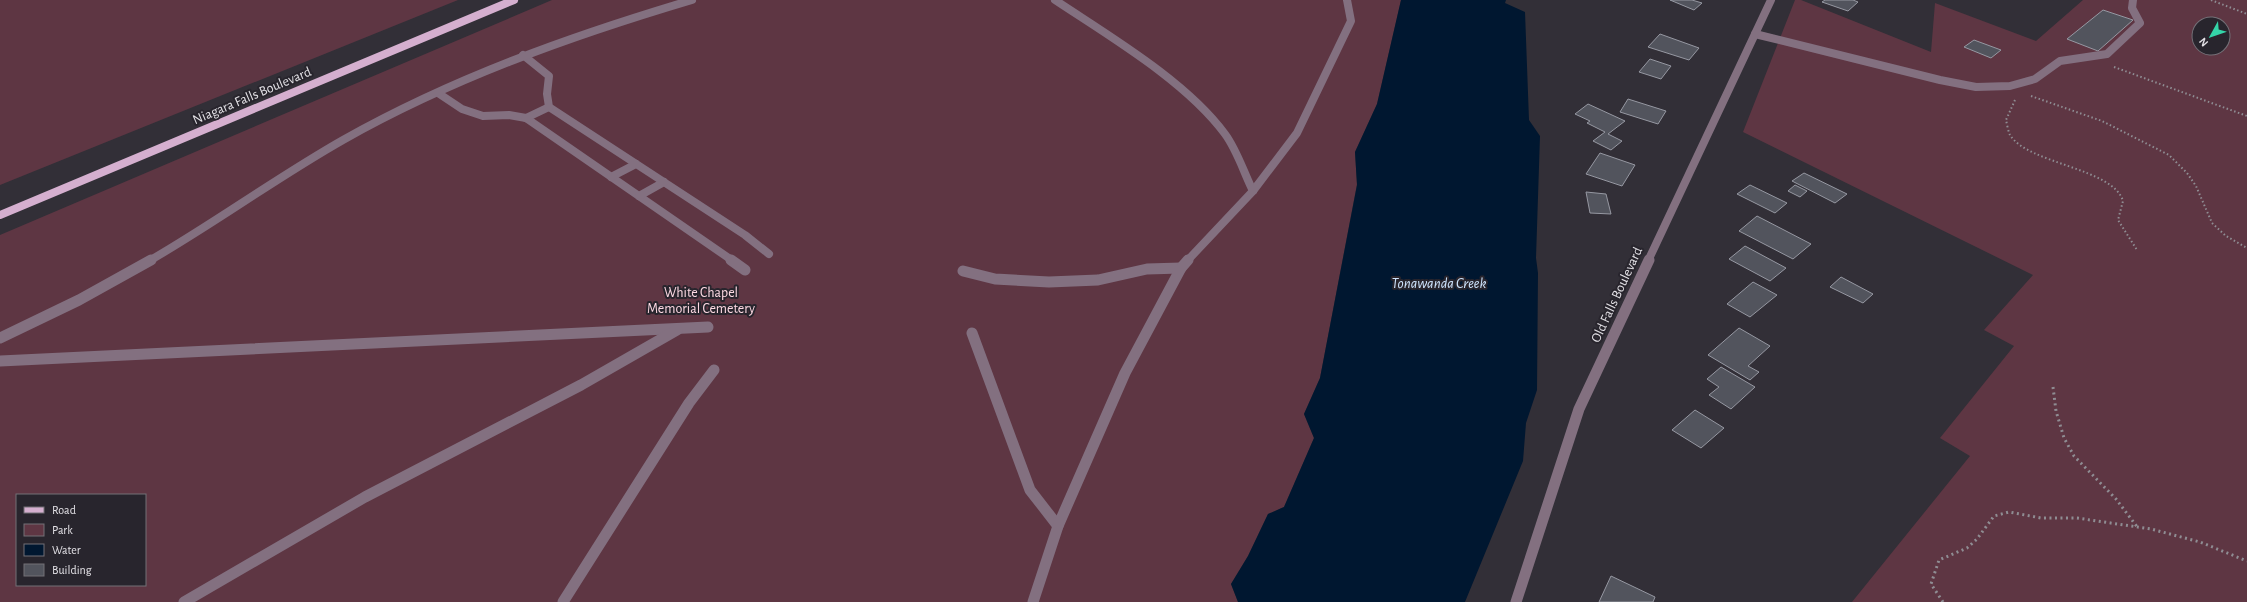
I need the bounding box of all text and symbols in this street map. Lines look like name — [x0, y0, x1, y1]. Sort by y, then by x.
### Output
north arrow — [2191, 16, 2231, 56]
text: N — [2197, 36, 2210, 49]
street label: Niagara Falls Boulevard — [191, 65, 313, 127]
street label: Old Falls Boulevard — [1589, 245, 1645, 345]
water label: Tonawanda Creek — [1392, 276, 1486, 291]
park label: White Chapel Memorial Cemetery — [647, 286, 755, 316]
legend — [16, 494, 146, 586]
text: Road — [52, 504, 76, 516]
text: Park — [52, 524, 73, 536]
text: Water — [52, 544, 81, 556]
text: Building — [52, 564, 92, 576]

